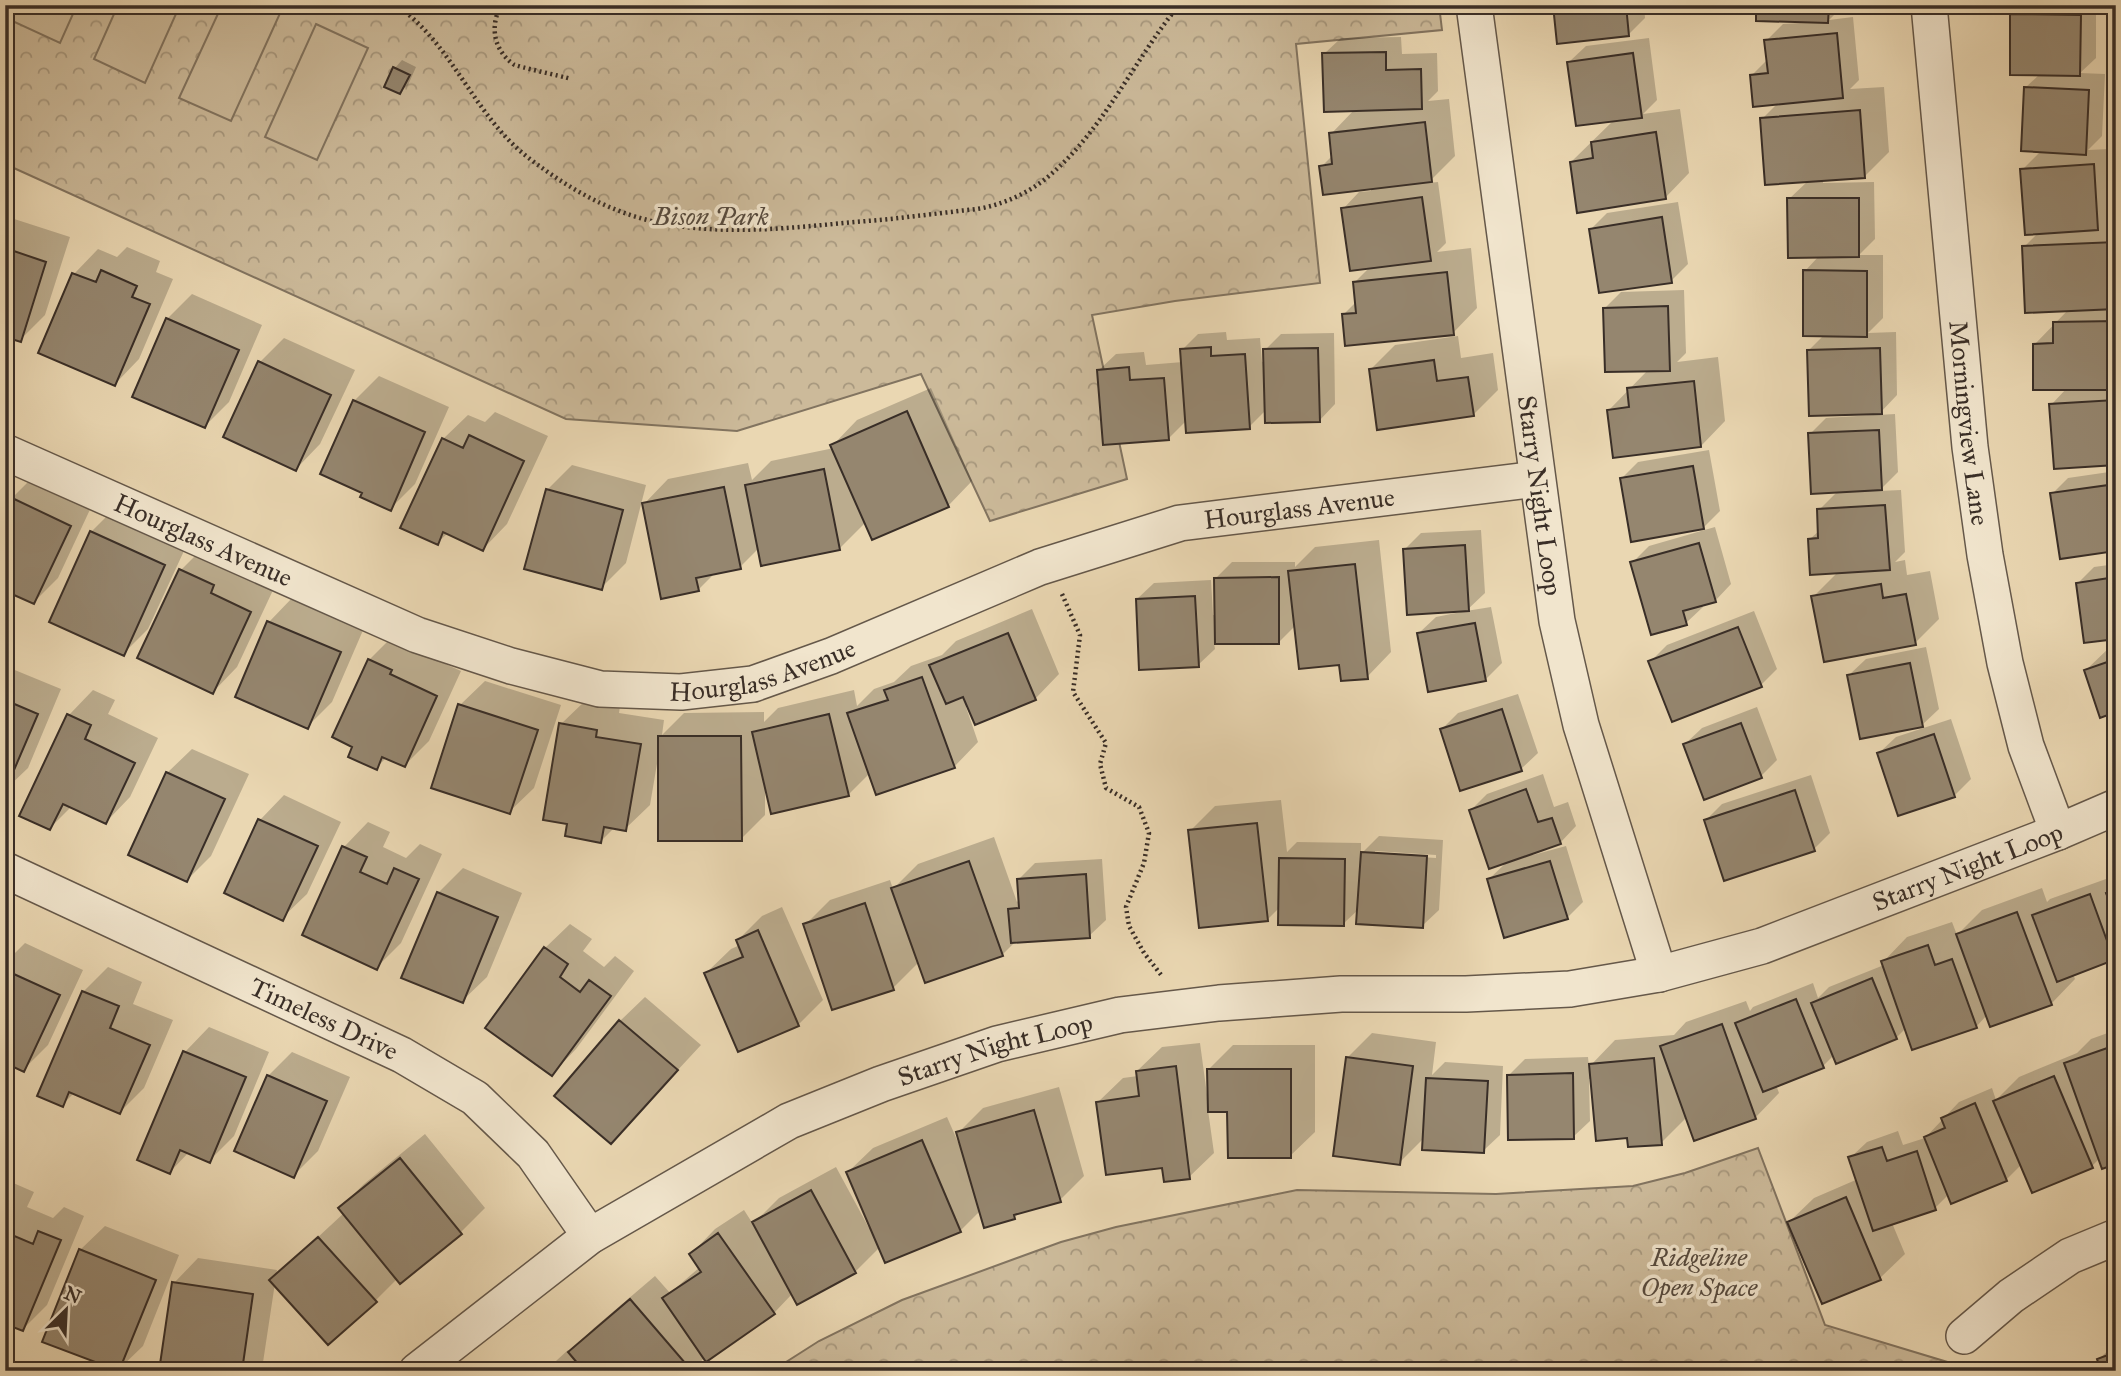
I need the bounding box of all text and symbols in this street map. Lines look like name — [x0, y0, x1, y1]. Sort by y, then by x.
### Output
park label: Bison Park — [652, 200, 769, 232]
street label: Morningview Lane — [1942, 319, 1997, 528]
street label: Starry Night Loop — [1511, 393, 1569, 598]
street label: Hourglass Avenue — [1202, 481, 1396, 536]
street label: Hourglass Avenue — [109, 487, 298, 594]
street label: Hourglass Avenue — [669, 631, 860, 708]
street label: Starry Night Loop — [1868, 816, 2067, 918]
street label: Timeless Drive — [245, 970, 404, 1067]
street label: Starry Night Loop — [893, 1006, 1096, 1093]
park label: Ridgeline Open Space — [1641, 1241, 1758, 1304]
north arrow — [32, 1274, 102, 1344]
text: N — [61, 1281, 85, 1309]

